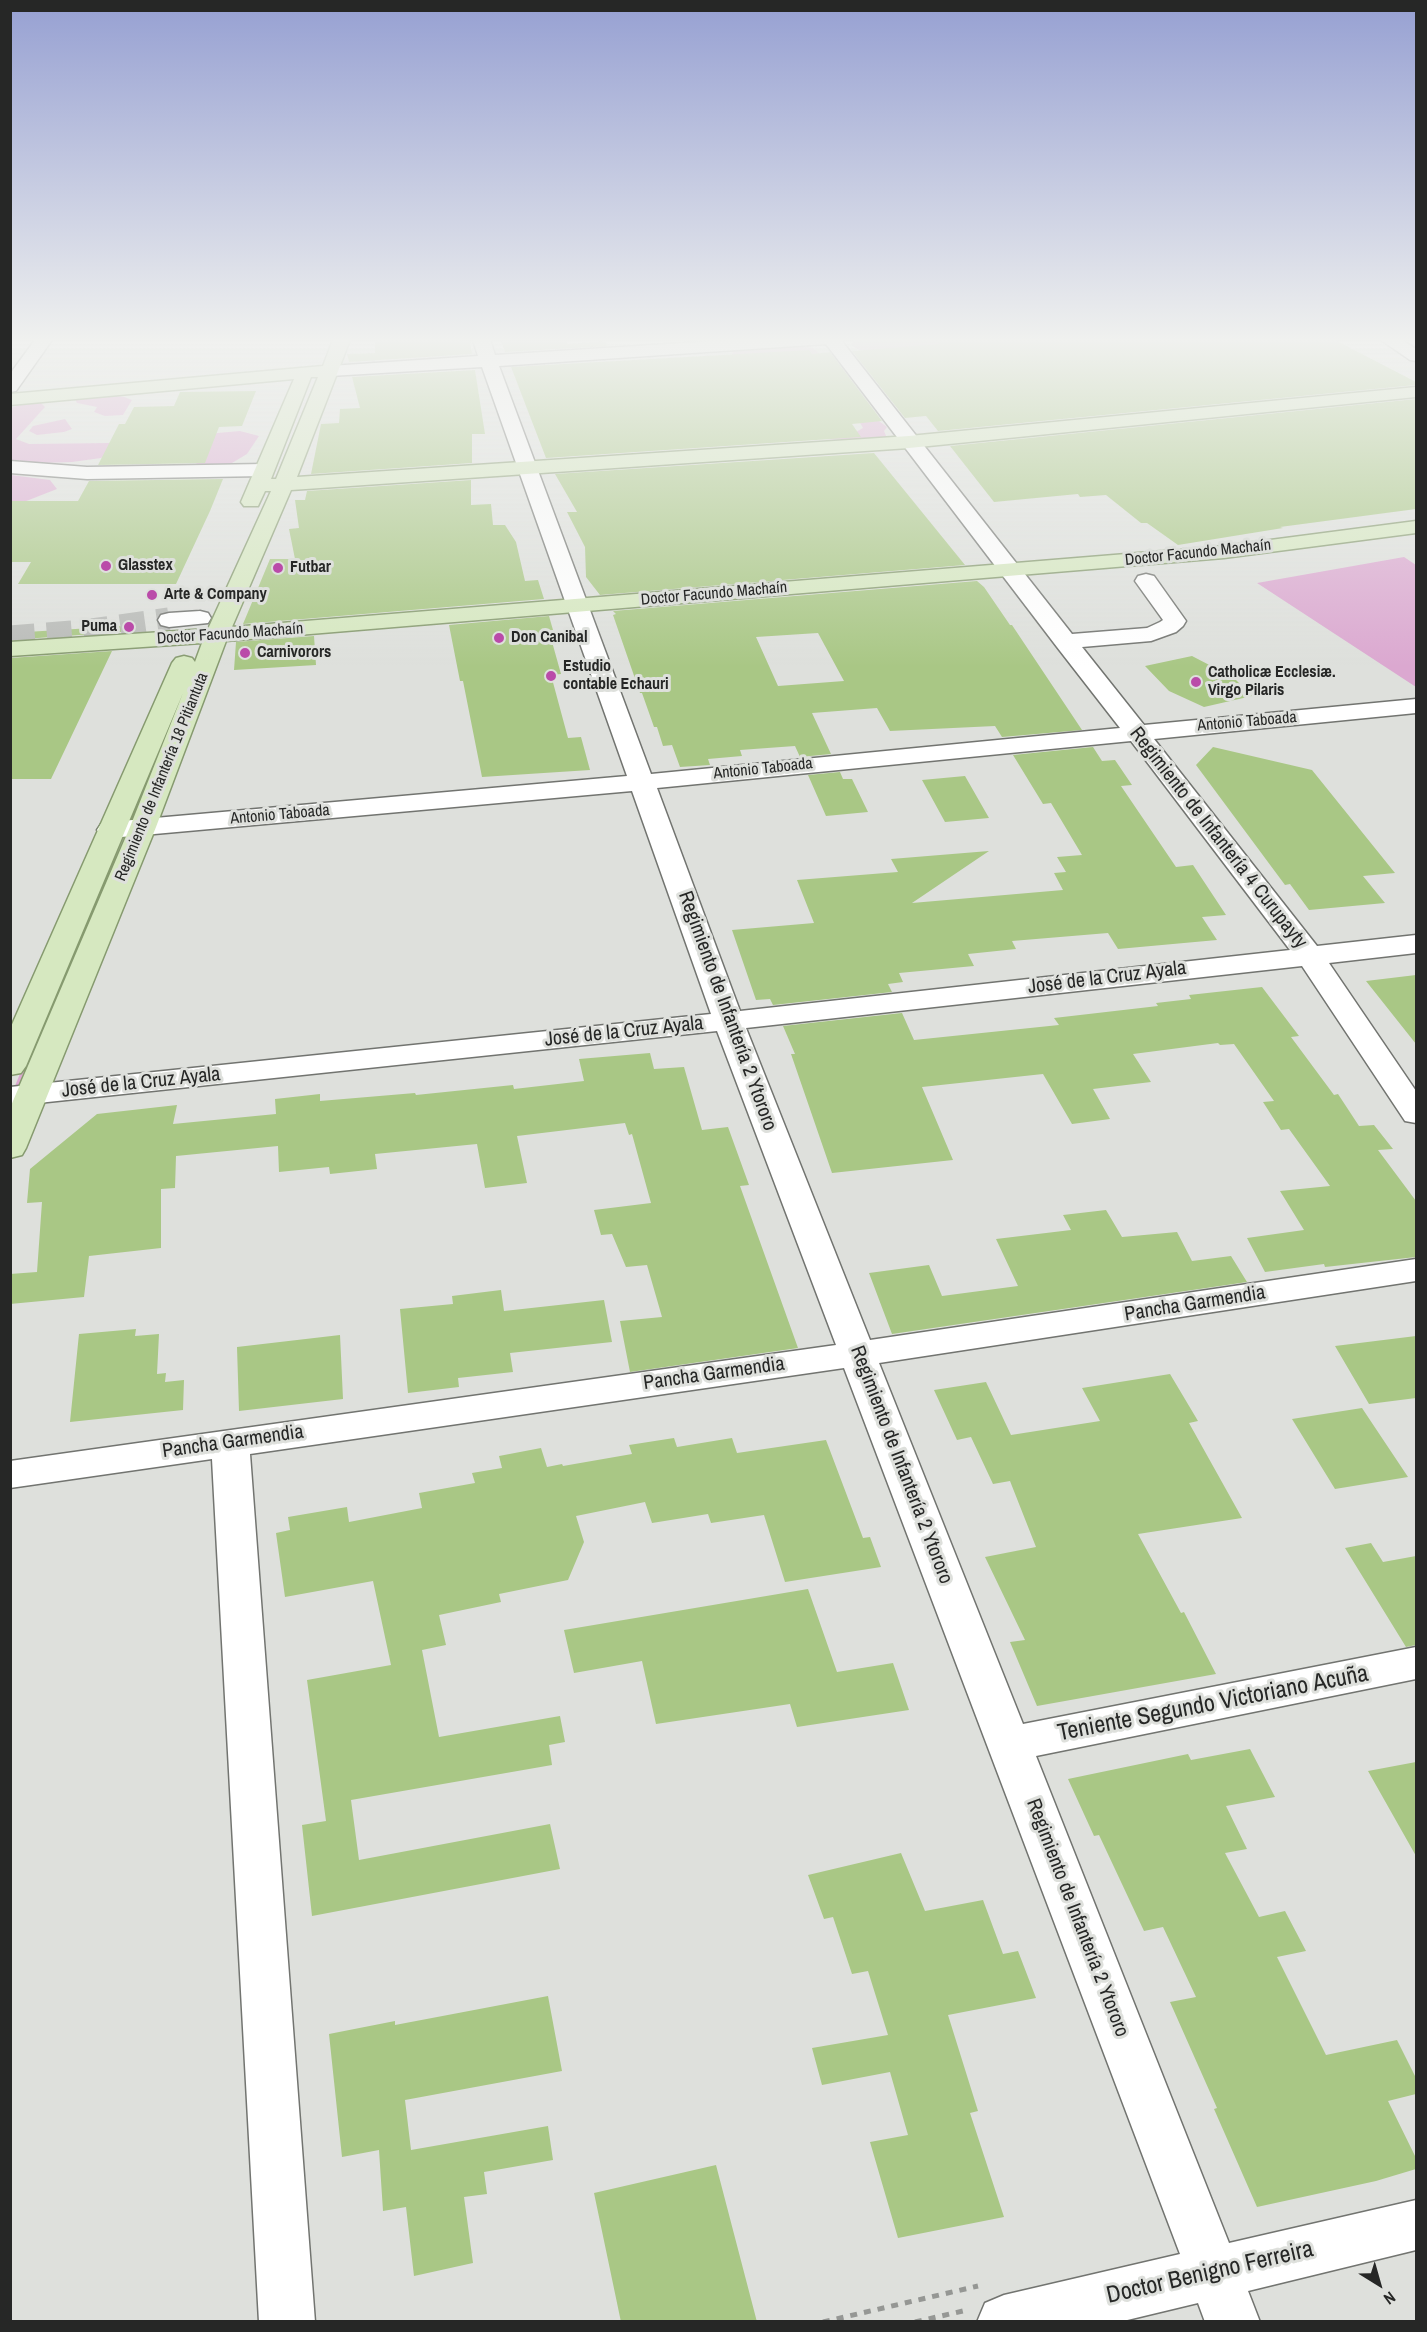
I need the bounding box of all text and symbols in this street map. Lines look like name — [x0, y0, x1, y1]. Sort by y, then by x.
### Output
street label: Doctor Facundo Machaín — [1124, 536, 1272, 570]
place label: Glasstex — [118, 556, 173, 576]
place label: Futbar — [290, 558, 331, 578]
marker: Glasstex — [99, 559, 113, 573]
marker: Futbar — [271, 561, 285, 575]
street label: Doctor Facundo Machaín — [640, 578, 788, 610]
place label: Arte & Company — [164, 585, 267, 605]
marker: Arte & Company — [145, 588, 159, 602]
place label: Puma — [81, 617, 117, 637]
street label: Doctor Facundo Machaín — [156, 619, 304, 649]
marker: Puma — [122, 620, 136, 634]
place label: Don Canibal — [511, 628, 588, 648]
marker: Don Canibal — [492, 631, 506, 645]
place label: Carnivorors — [257, 643, 331, 663]
marker: Carnivorors — [238, 646, 252, 660]
place label: Estudio contable Echauri — [563, 657, 669, 695]
place label: Catholicæ Ecclesiæ. Virgo Pilaris — [1208, 663, 1336, 701]
marker: Estudio contable Echauri — [544, 669, 558, 683]
street label: Regimiento de Infantería 18 Pitiantuta — [111, 670, 213, 884]
marker: Catholicæ Ecclesiæ. Virgo Pilaris — [1189, 675, 1203, 689]
street label: Antonio Taboada — [1197, 708, 1297, 736]
street label: Regimiento de Infantería 4 Curupayty — [1124, 722, 1312, 954]
street label: Antonio Taboada — [713, 754, 813, 784]
street label: Antonio Taboada — [230, 801, 330, 829]
street label: Regimiento de Infantería 2 Ytororo — [672, 888, 782, 1134]
street label: José de la Cruz Ayala — [1027, 956, 1187, 1000]
street label: José de la Cruz Ayala — [544, 1012, 704, 1052]
street label: José de la Cruz Ayala — [61, 1063, 221, 1103]
street label: Pancha Garmendia — [1123, 1281, 1267, 1327]
street label: Regimiento de Infantería 2 Ytororo — [844, 1343, 958, 1587]
street label: Pancha Garmendia — [642, 1352, 786, 1396]
street label: Pancha Garmendia — [161, 1420, 305, 1464]
street label: Teniente Segundo Victoriano Acuña — [1055, 1660, 1371, 1748]
street label: Regimiento de Infantería 2 Ytororo — [1020, 1796, 1134, 2040]
street label: Doctor Benigno Ferreira — [1104, 2235, 1316, 2311]
north arrow — [1349, 2254, 1409, 2314]
text: N — [1379, 2287, 1400, 2310]

